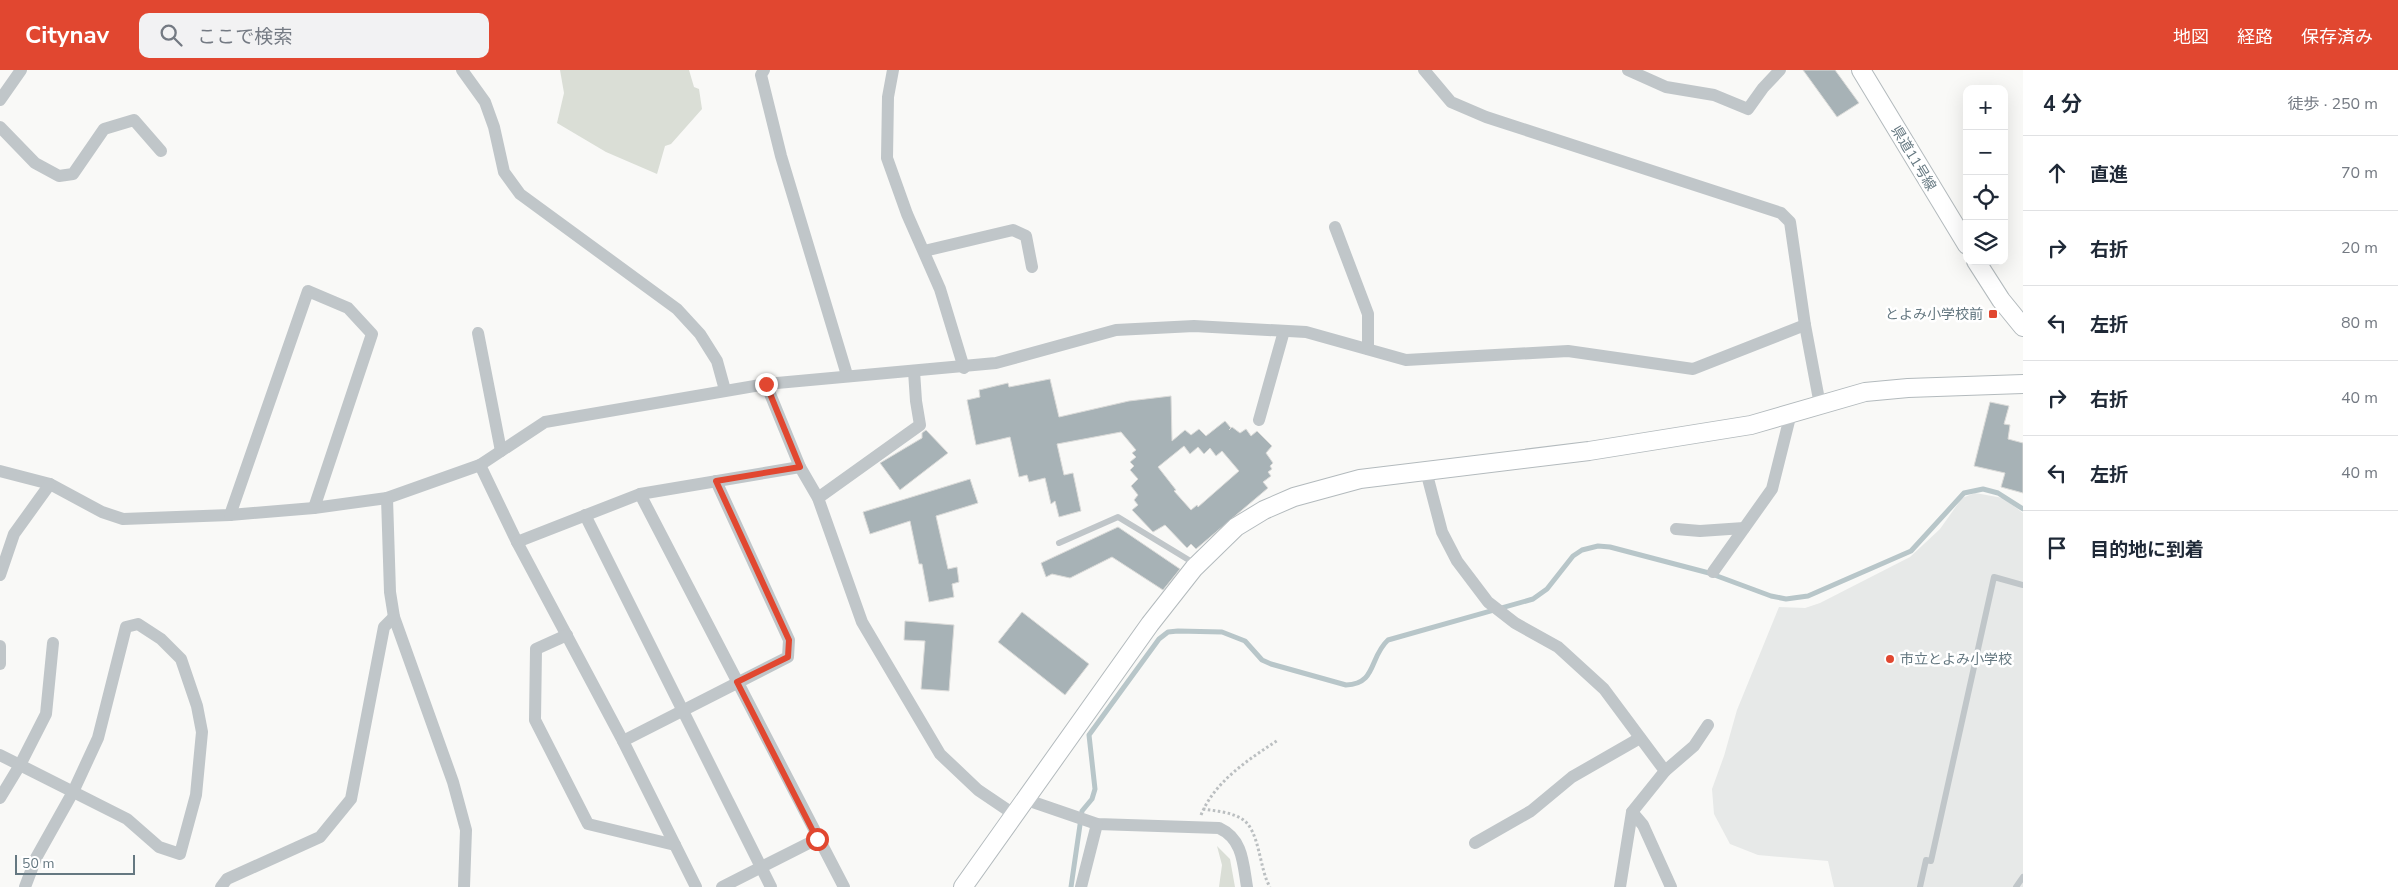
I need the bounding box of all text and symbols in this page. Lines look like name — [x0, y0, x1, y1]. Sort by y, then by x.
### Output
search box — [139, 13, 489, 58]
text: Citynav — [25, 19, 109, 51]
icon: search — [157, 21, 185, 49]
text: ここで検索 — [197, 24, 292, 50]
text: 地図 — [2173, 25, 2209, 49]
text: 経路 — [2237, 25, 2273, 49]
text: 保存済み — [2301, 25, 2373, 49]
map controls — [1963, 85, 2008, 265]
button: + — [1963, 85, 2008, 130]
text: 4 分 — [2043, 90, 2082, 118]
text: 徒歩 · 250 m — [2288, 93, 2378, 115]
street label: 県道11号線 — [1887, 122, 1940, 194]
button: − — [1963, 130, 2008, 175]
icon: ahead — [2043, 159, 2071, 187]
text: 直進 — [2090, 162, 2128, 188]
text: 70 m — [2341, 162, 2378, 184]
button: locate — [1963, 175, 2008, 220]
button: layers — [1963, 220, 2008, 265]
icon: right — [2043, 234, 2071, 262]
text: 右折 — [2090, 237, 2128, 263]
text: 20 m — [2341, 237, 2378, 259]
place label: とよみ小学校前 — [1885, 305, 1983, 324]
marker: とよみ小学校前 — [1987, 308, 1999, 320]
icon: left — [2043, 309, 2071, 337]
text: 左折 — [2090, 312, 2128, 338]
text: 80 m — [2341, 312, 2378, 334]
route end — [755, 373, 778, 396]
icon: right — [2043, 384, 2071, 412]
text: 右折 — [2090, 387, 2128, 413]
text: 40 m — [2341, 387, 2378, 409]
icon: left — [2043, 459, 2071, 487]
text: 左折 — [2090, 462, 2128, 488]
text: 40 m — [2341, 462, 2378, 484]
icon: arrive — [2043, 534, 2071, 562]
text: 目的地に到着 — [2090, 537, 2204, 563]
place label: 市立とよみ小学校 — [1900, 650, 2012, 669]
marker: 市立とよみ小学校 — [1884, 653, 1896, 665]
route start — [806, 828, 829, 851]
scale bar — [15, 852, 135, 875]
text: 50 m — [22, 854, 54, 873]

